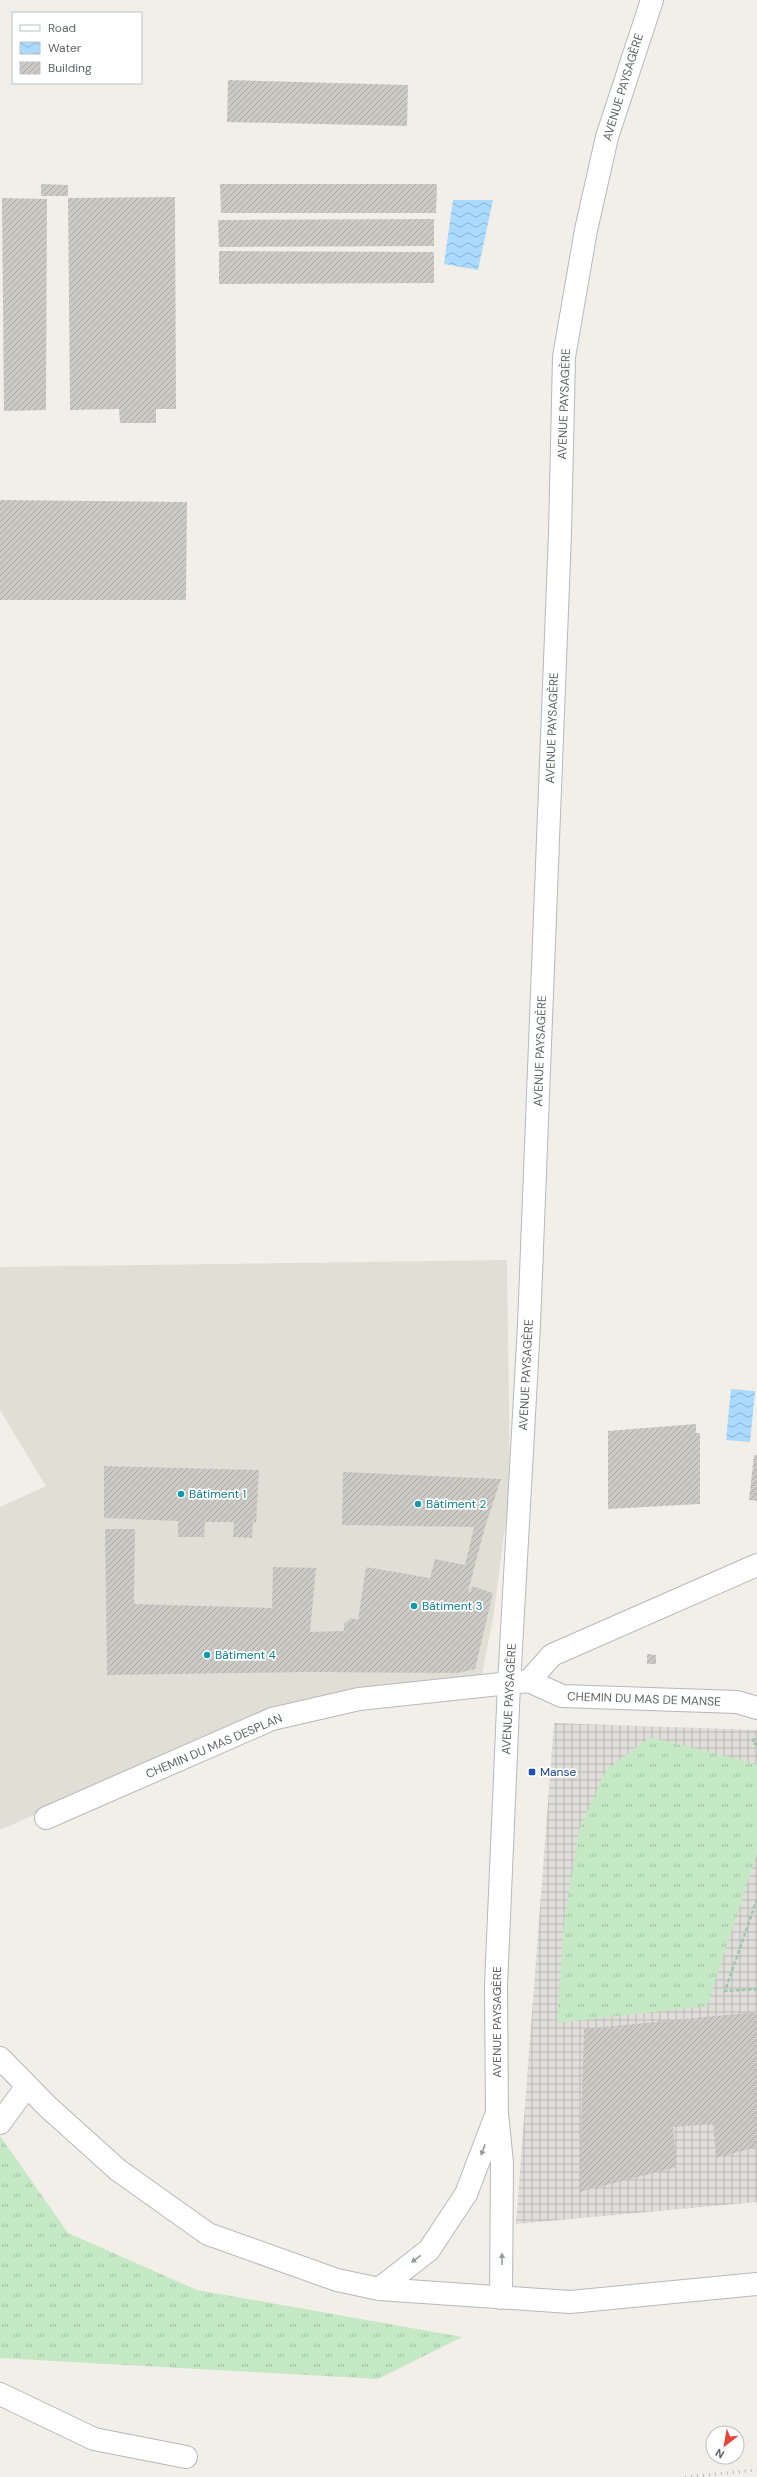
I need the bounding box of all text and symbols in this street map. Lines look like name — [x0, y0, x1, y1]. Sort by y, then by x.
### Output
legend — [12, 12, 142, 84]
text: Road — [48, 20, 76, 36]
street label: AVENUE PAYSAGÈRE — [599, 31, 647, 143]
text: Water — [48, 40, 82, 56]
text: Building — [48, 60, 92, 76]
street label: AVENUE PAYSAGÈRE — [554, 348, 574, 460]
street label: AVENUE PAYSAGÈRE — [542, 672, 562, 784]
street label: AVENUE PAYSAGÈRE — [530, 995, 550, 1107]
street label: AVENUE PAYSAGÈRE — [515, 1319, 537, 1431]
place label: Bâtiment 1 — [189, 1486, 246, 1502]
marker: Bâtiment 1 — [176, 1489, 186, 1499]
place label: Bâtiment 2 — [426, 1496, 486, 1512]
marker: Bâtiment 2 — [413, 1499, 423, 1509]
place label: Bâtiment 3 — [422, 1598, 483, 1614]
marker: Bâtiment 3 — [409, 1601, 419, 1611]
street label: AVENUE PAYSAGÈRE — [498, 1643, 520, 1755]
place label: Bâtiment 4 — [215, 1647, 276, 1663]
marker: Bâtiment 4 — [202, 1650, 212, 1660]
street label: CHEMIN DU MAS DE MANSE — [567, 1688, 721, 1710]
street label: CHEMIN DU MAS DESPLAN — [143, 1710, 285, 1782]
place label: Manse — [540, 1764, 577, 1780]
marker: Manse — [527, 1767, 537, 1777]
street label: AVENUE PAYSAGÈRE — [489, 1966, 505, 2078]
one-way arrow — [480, 2144, 486, 2156]
one-way arrow — [498, 2253, 505, 2265]
one-way arrow — [411, 2255, 422, 2263]
north arrow — [705, 2425, 745, 2465]
text: N — [713, 2446, 727, 2462]

